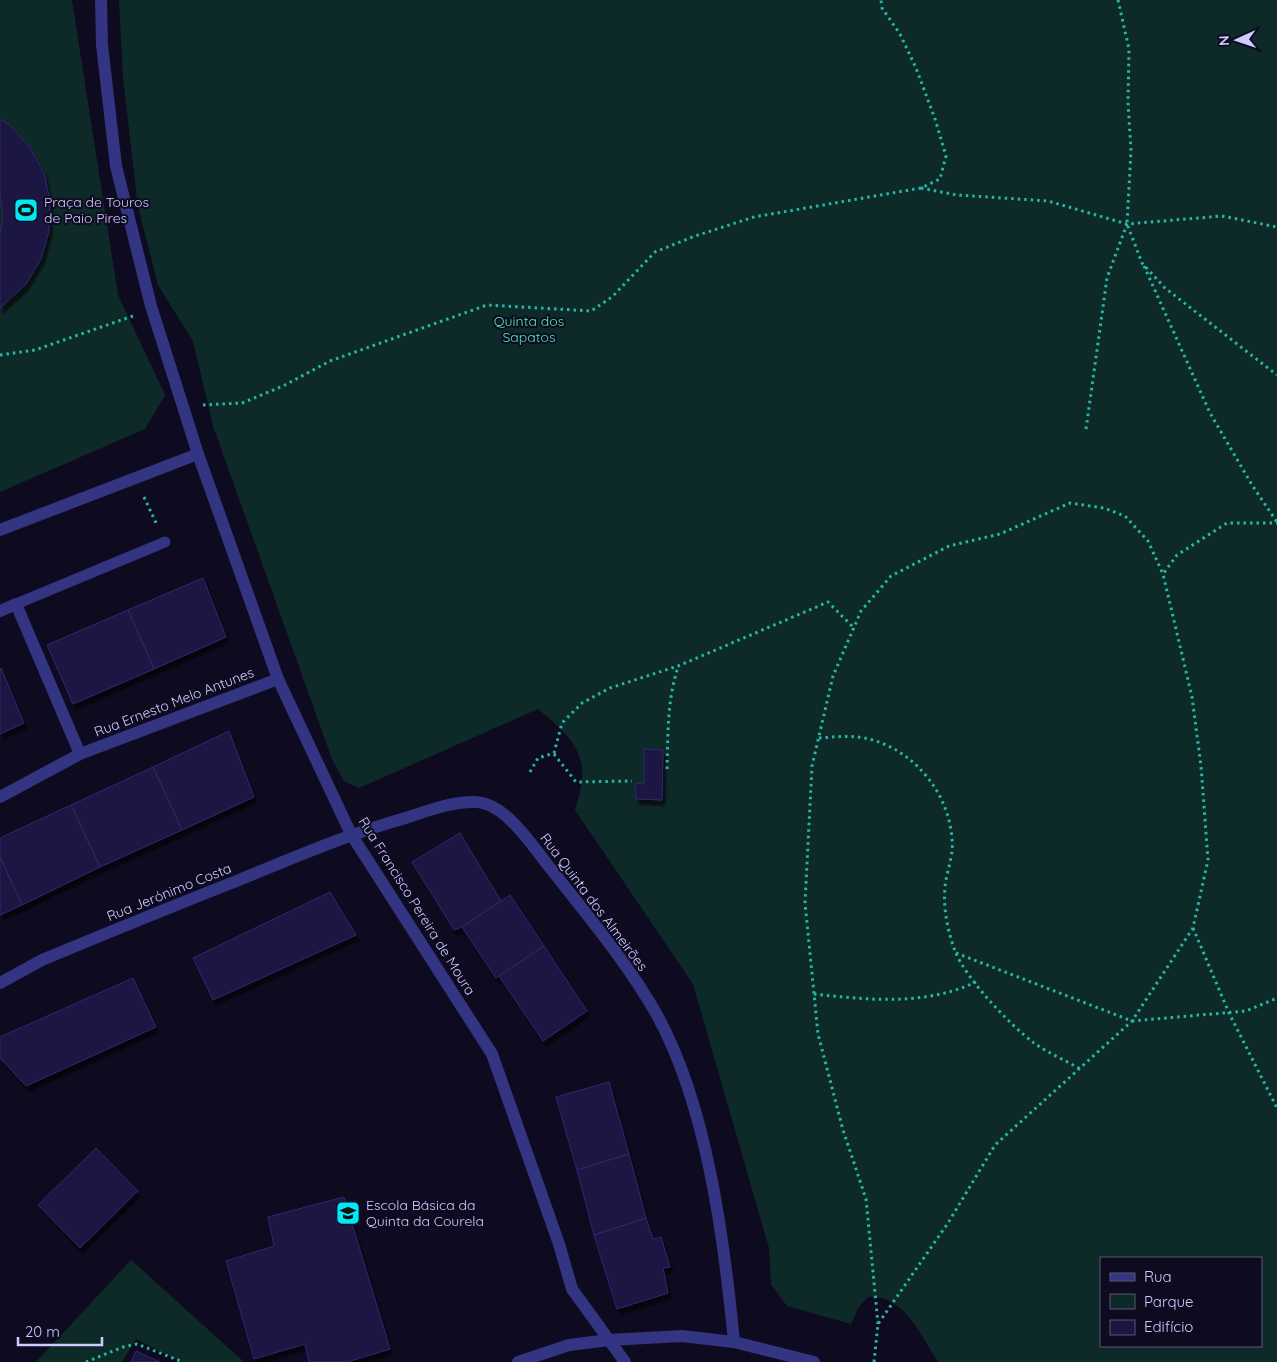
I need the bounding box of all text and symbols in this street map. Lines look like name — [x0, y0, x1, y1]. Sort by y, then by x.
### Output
north arrow — [1212, 15, 1262, 65]
text: N — [1215, 35, 1233, 46]
place label: Praça de Touros de Paio Pires — [44, 193, 149, 227]
sports icon: Praça de Touros de Paio Pires — [13, 197, 39, 223]
park label: Quinta dos Sapatos — [494, 312, 564, 346]
street label: Rua Ernesto Melo Antunes — [92, 663, 256, 741]
street label: Rua Francisco Pereira de Moura — [355, 813, 479, 999]
street label: Rua Quinta dos Almeirões — [536, 829, 652, 975]
street label: Rua Jerónimo Costa — [104, 859, 234, 925]
place label: Escola Básica da Quinta da Courela — [366, 1196, 484, 1230]
school or university icon: Escola Básica da Quinta da Courela — [335, 1200, 361, 1226]
legend — [1100, 1257, 1262, 1347]
text: Rua — [1144, 1267, 1172, 1286]
text: Parque — [1144, 1292, 1194, 1311]
scale bar — [18, 1314, 101, 1346]
text: Edifício — [1144, 1317, 1193, 1336]
text: 20 m — [25, 1322, 60, 1341]

